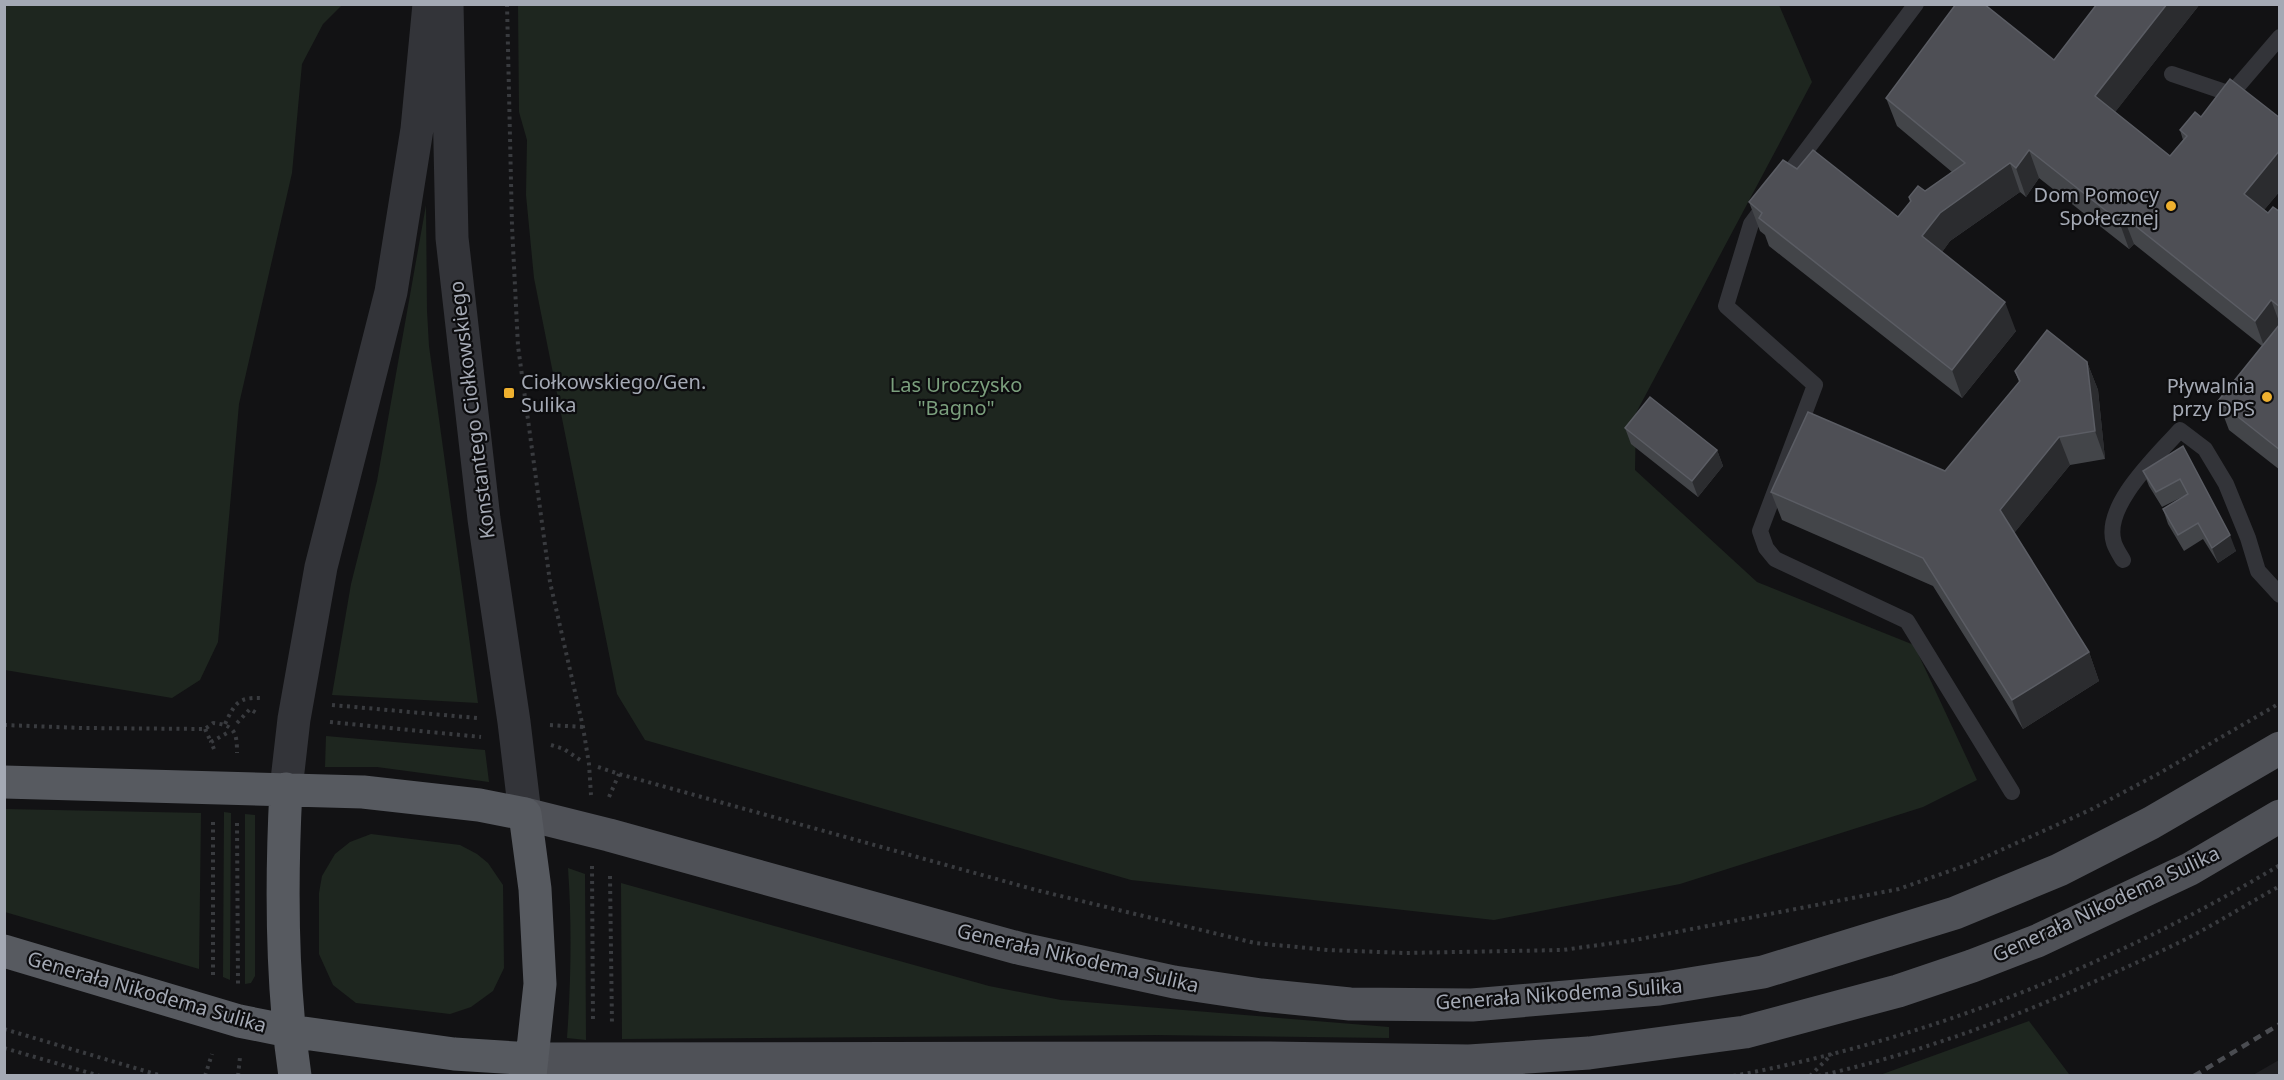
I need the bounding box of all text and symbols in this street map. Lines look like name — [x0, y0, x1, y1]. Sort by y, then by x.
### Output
place label: Dom Pomocy Społecznej — [2034, 181, 2160, 231]
marker: Dom Pomocy Społecznej — [2164, 199, 2178, 213]
street label: Konstantego Ciołkowskiego — [442, 280, 501, 541]
place label: Ciołkowskiego/Gen. Sulika — [521, 368, 706, 418]
park label: Las Uroczysko "Bagno" — [890, 371, 1022, 421]
place label: Pływalnia przy DPS — [2167, 372, 2255, 422]
marker: Ciołkowskiego/Gen. Sulika — [502, 386, 516, 400]
marker: Pływalnia przy DPS — [2260, 390, 2274, 404]
street label: Generała Nikodema Sulika — [1988, 839, 2224, 968]
street label: Generała Nikodema Sulika — [954, 917, 1202, 999]
street label: Generała Nikodema Sulika — [24, 944, 270, 1039]
street label: Generała Nikodema Sulika — [1435, 971, 1683, 1016]

